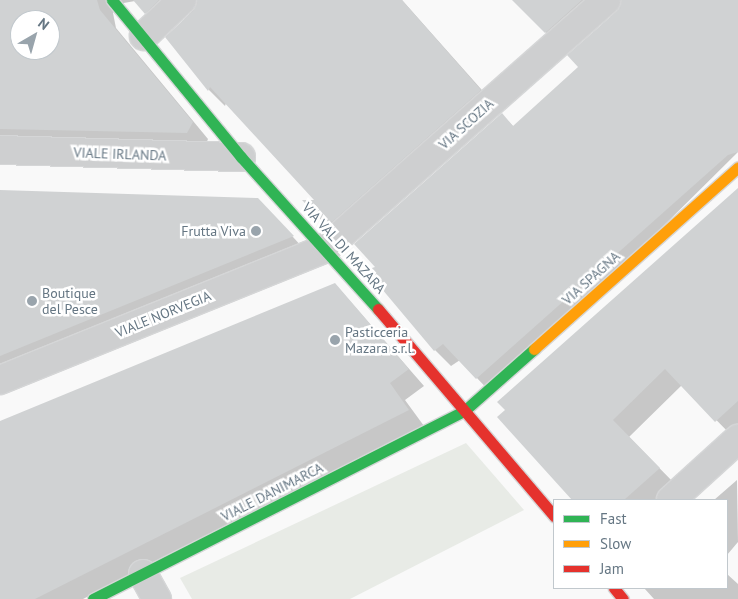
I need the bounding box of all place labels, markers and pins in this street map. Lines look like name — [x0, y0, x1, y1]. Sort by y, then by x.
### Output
place label: Frutta Viva — [181, 223, 246, 239]
marker: Frutta Viva — [250, 225, 262, 237]
place label: Boutique del Pesce — [42, 285, 98, 318]
marker: Boutique del Pesce — [26, 295, 38, 307]
place label: Pasticceria Mazara s.r.l. — [345, 324, 415, 357]
marker: Pasticceria Mazara s.r.l. — [329, 334, 341, 346]

